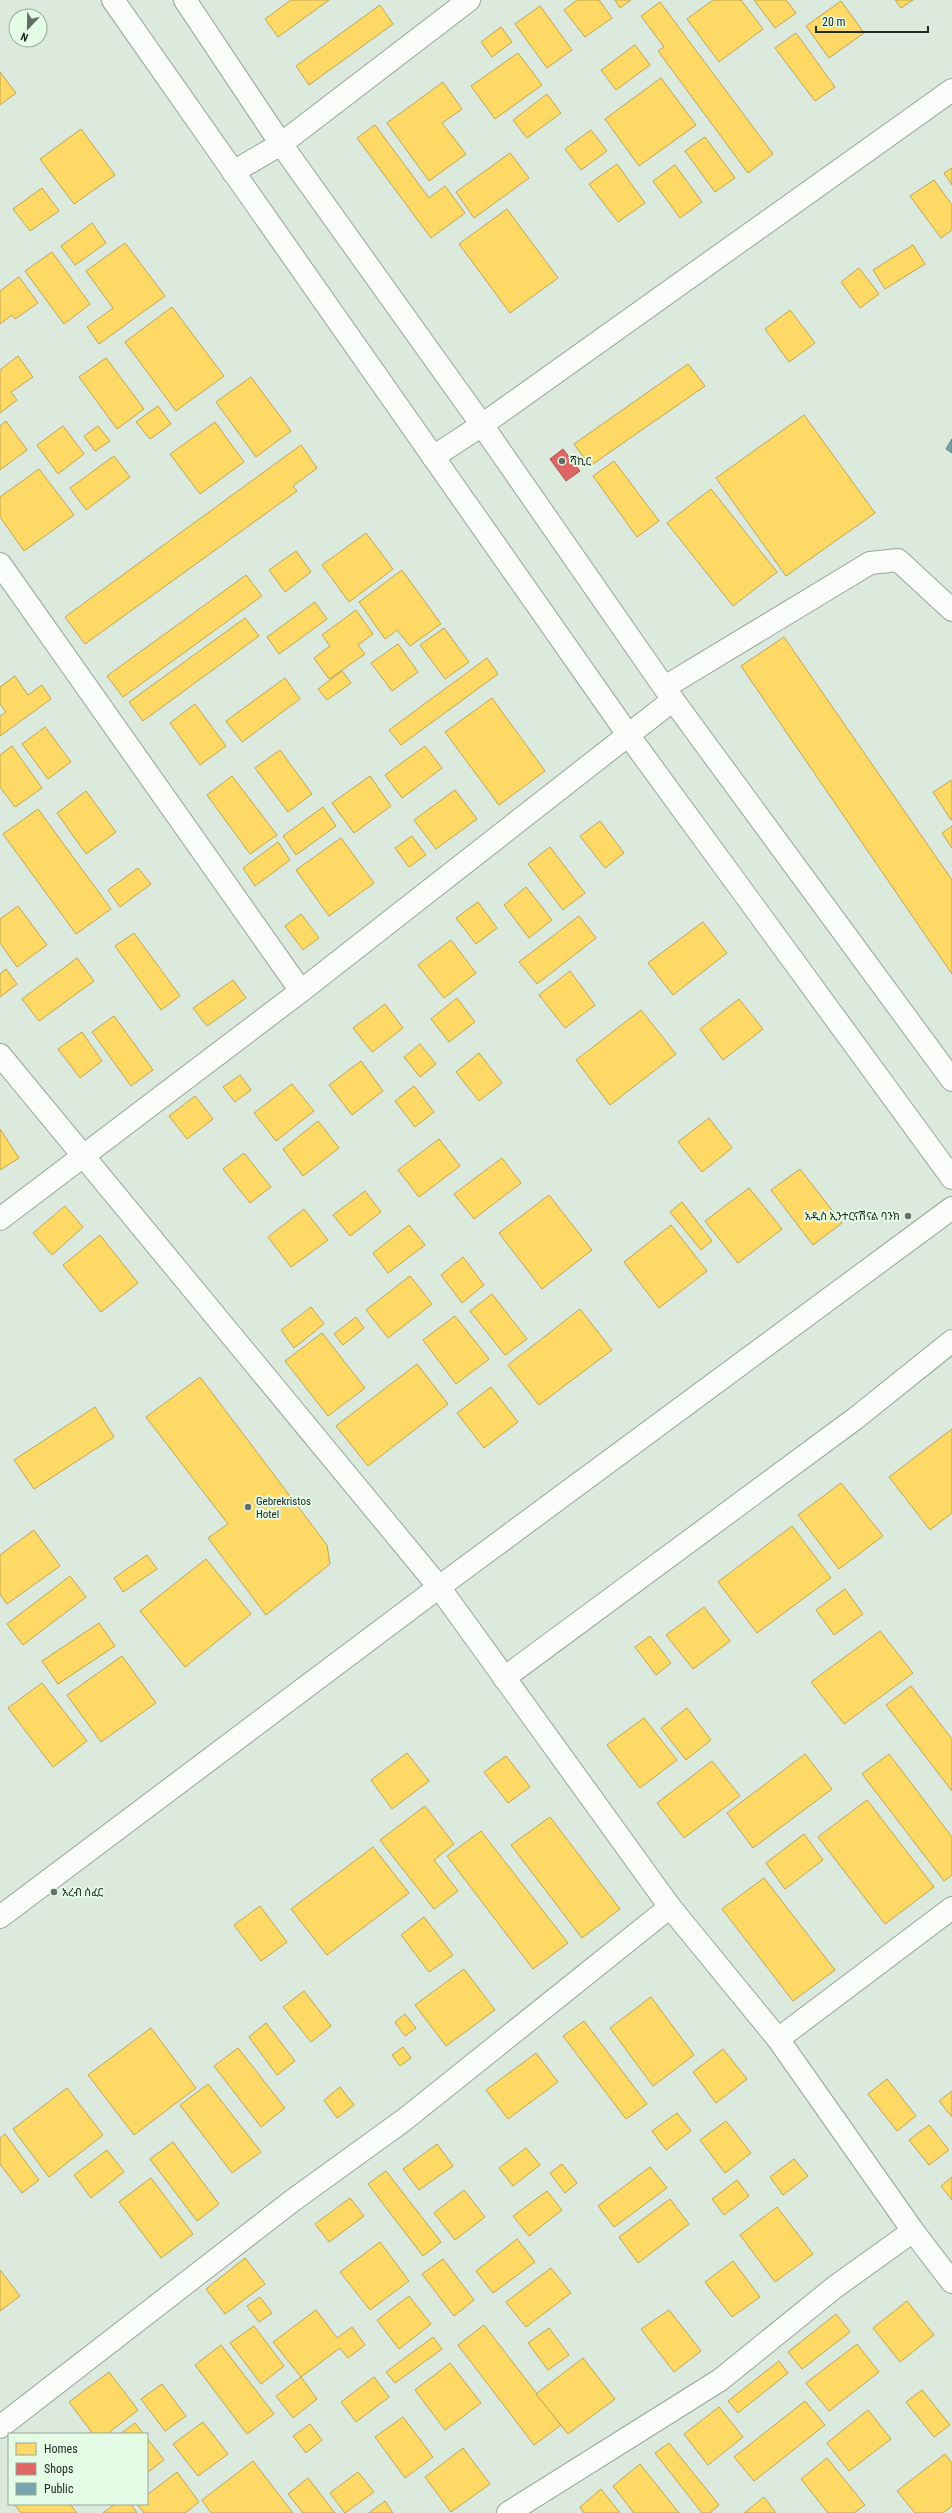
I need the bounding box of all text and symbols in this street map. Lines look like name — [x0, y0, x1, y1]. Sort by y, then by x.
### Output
north arrow — [8, 8, 48, 48]
scale bar — [816, 8, 928, 34]
text: 20 m — [822, 15, 846, 29]
text: N — [19, 29, 30, 44]
place label: ሻኪር — [570, 455, 592, 468]
marker: ሻኪር — [557, 456, 567, 466]
place label: አዲስ ኢንተርናሽናል ባንክ — [805, 1210, 900, 1223]
marker: አዲስ ኢንተርናሽናል ባንክ — [903, 1211, 913, 1221]
place label: Gebrekristos Hotel — [256, 1495, 311, 1521]
marker: Gebrekristos Hotel — [243, 1502, 253, 1512]
place label: አረብ ሰፈር — [62, 1886, 104, 1899]
marker: አረብ ሰፈር — [49, 1887, 59, 1897]
legend — [8, 2433, 148, 2505]
text: Homes — [44, 2442, 78, 2456]
text: Shops — [44, 2462, 73, 2476]
text: Public — [44, 2482, 74, 2496]

